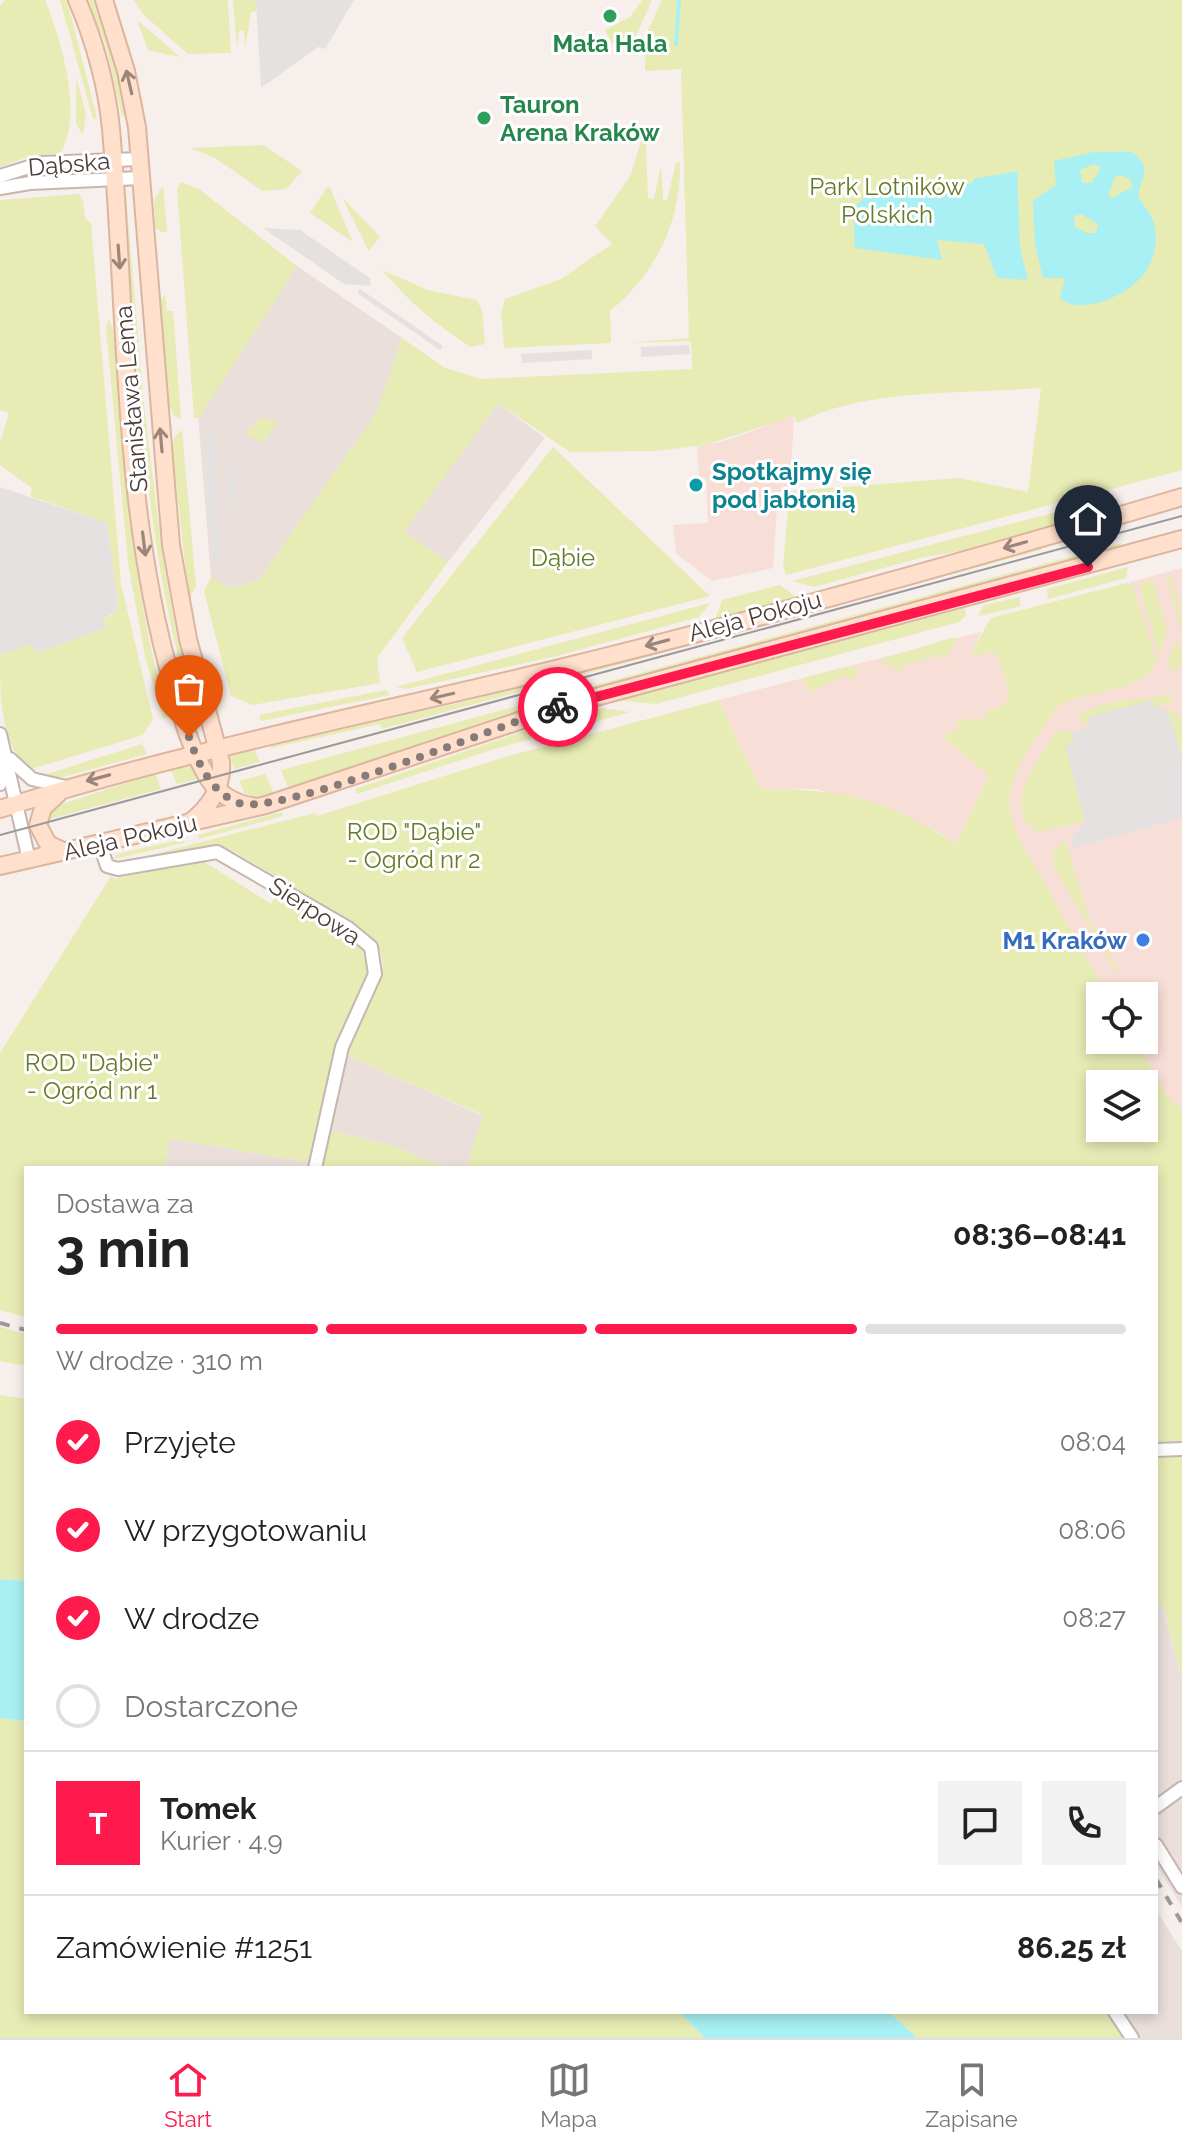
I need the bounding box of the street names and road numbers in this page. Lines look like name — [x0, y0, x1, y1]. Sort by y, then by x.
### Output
street label: Dąbska — [27, 146, 111, 182]
street label: Stanisława Lema — [108, 304, 154, 494]
street label: Aleja Pokoju — [685, 584, 825, 648]
street label: Aleja Pokoju — [60, 808, 200, 866]
street label: Sierpowa — [264, 871, 366, 951]

